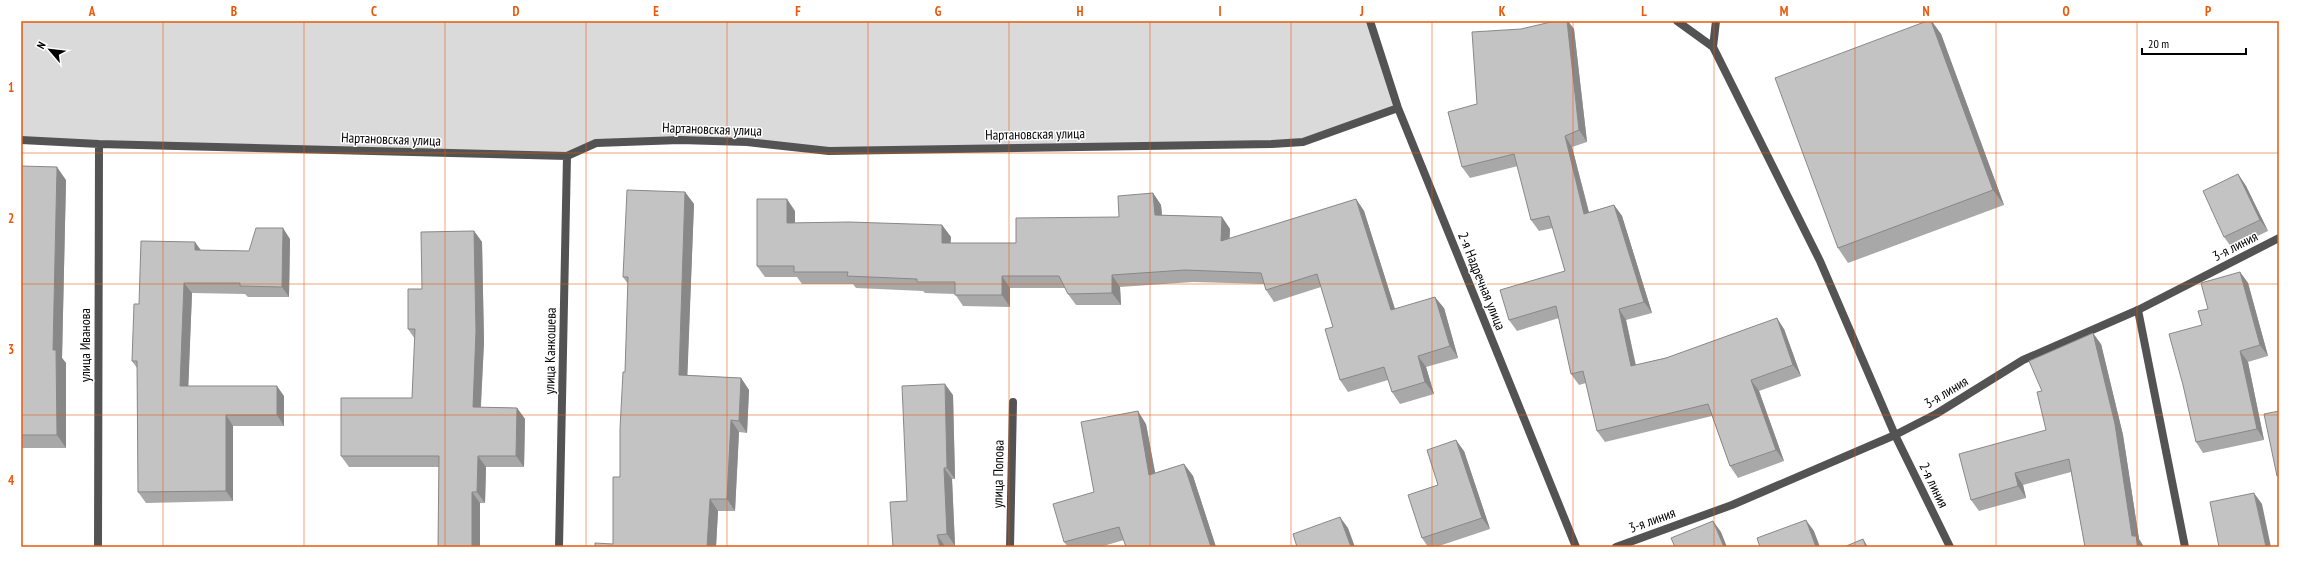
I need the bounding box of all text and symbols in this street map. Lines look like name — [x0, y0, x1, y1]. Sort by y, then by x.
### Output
text: A — [88, 3, 96, 20]
text: B — [231, 3, 237, 20]
text: C — [371, 3, 377, 20]
text: D — [513, 3, 520, 20]
text: E — [653, 3, 659, 20]
text: F — [795, 3, 801, 20]
text: G — [935, 3, 942, 20]
text: H — [1077, 3, 1084, 20]
text: I — [1218, 3, 1222, 20]
text: J — [1359, 3, 1364, 20]
text: K — [1499, 3, 1506, 20]
text: L — [1641, 3, 1647, 20]
text: M — [1780, 3, 1789, 20]
text: N — [1922, 3, 1930, 20]
text: O — [2062, 3, 2070, 20]
text: P — [2205, 3, 2211, 20]
north arrow — [30, 30, 70, 70]
scale bar — [2142, 30, 2246, 56]
text: 20 m — [2148, 36, 2169, 51]
text: N — [34, 39, 49, 51]
text: 1 — [8, 79, 14, 96]
street label: Нартановская улица — [662, 118, 762, 140]
street label: Нартановская улица — [985, 124, 1085, 144]
street label: Нартановская улица — [341, 128, 441, 150]
text: 2 — [8, 210, 14, 227]
street label: 3-я линия — [2209, 227, 2261, 265]
street label: 2-я Надречная улица — [1454, 229, 1510, 333]
street label: улица Канкошева — [540, 307, 560, 395]
street label: улица Иванова — [76, 308, 94, 382]
text: 3 — [8, 341, 14, 358]
street label: 3-я линия — [1921, 372, 1971, 412]
street label: улица Попова — [988, 440, 1008, 508]
street label: 2-я линия — [1915, 459, 1953, 511]
text: 4 — [8, 472, 15, 489]
street label: 3-я линия — [1626, 503, 1678, 537]

